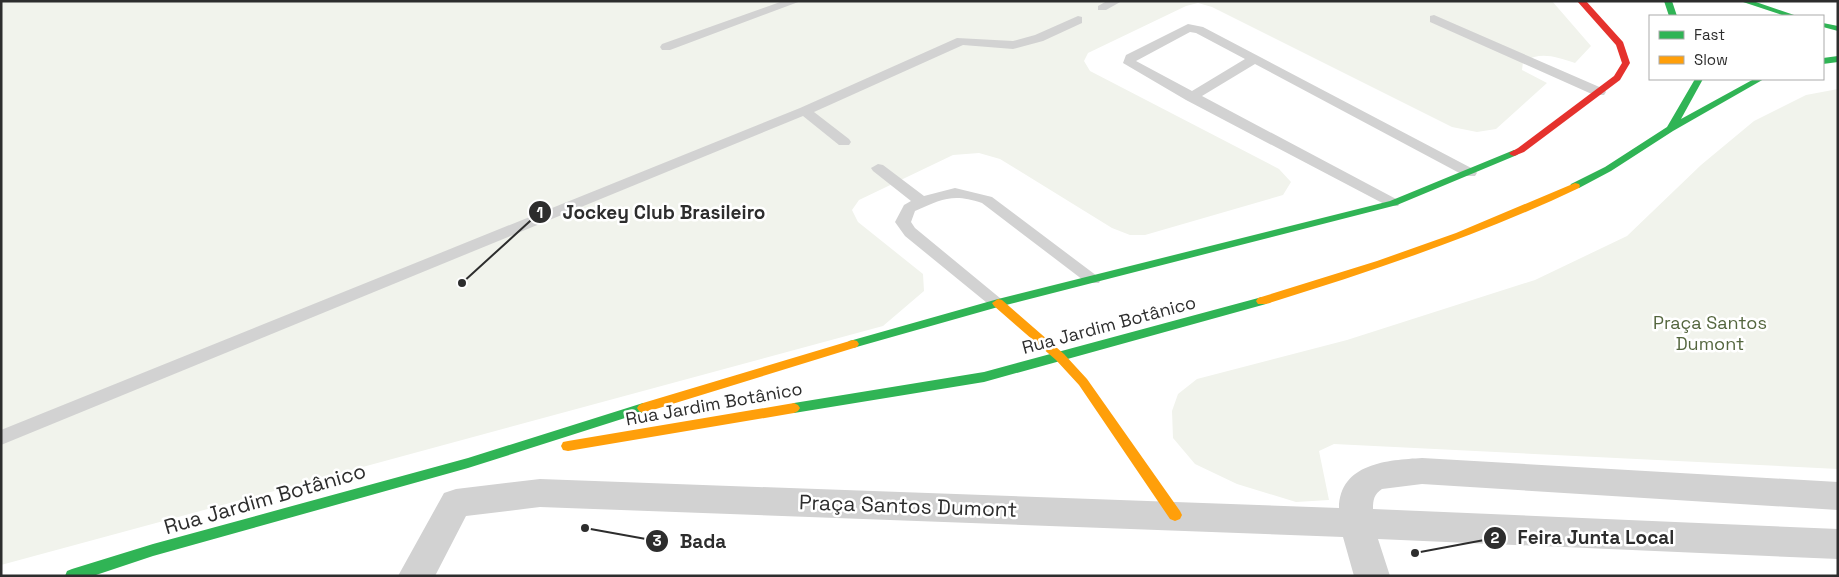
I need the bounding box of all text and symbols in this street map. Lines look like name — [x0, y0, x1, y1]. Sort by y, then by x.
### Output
legend — [1649, 15, 1824, 80]
text: Fast — [1694, 25, 1725, 44]
text: Slow — [1694, 50, 1728, 69]
callout: Jockey Club Brasileiro — [527, 195, 775, 229]
text: Jockey Club Brasileiro — [563, 200, 765, 225]
text: 1 — [537, 203, 543, 222]
street label: Rua Jardim Botânico — [1019, 290, 1198, 359]
park label: Praça Santos Dumont — [1653, 311, 1767, 355]
street label: Rua Jardim Botânico — [624, 377, 804, 430]
street label: Rua Jardim Botânico — [161, 457, 369, 540]
street label: Praça Santos Dumont — [798, 488, 1018, 523]
callout: Feira Junta Local — [1483, 521, 1685, 555]
callout: Bada — [644, 524, 736, 558]
text: Feira Junta Local — [1518, 525, 1674, 550]
text: 2 — [1491, 528, 1500, 547]
text: Bada — [680, 529, 726, 554]
text: 3 — [652, 531, 662, 550]

